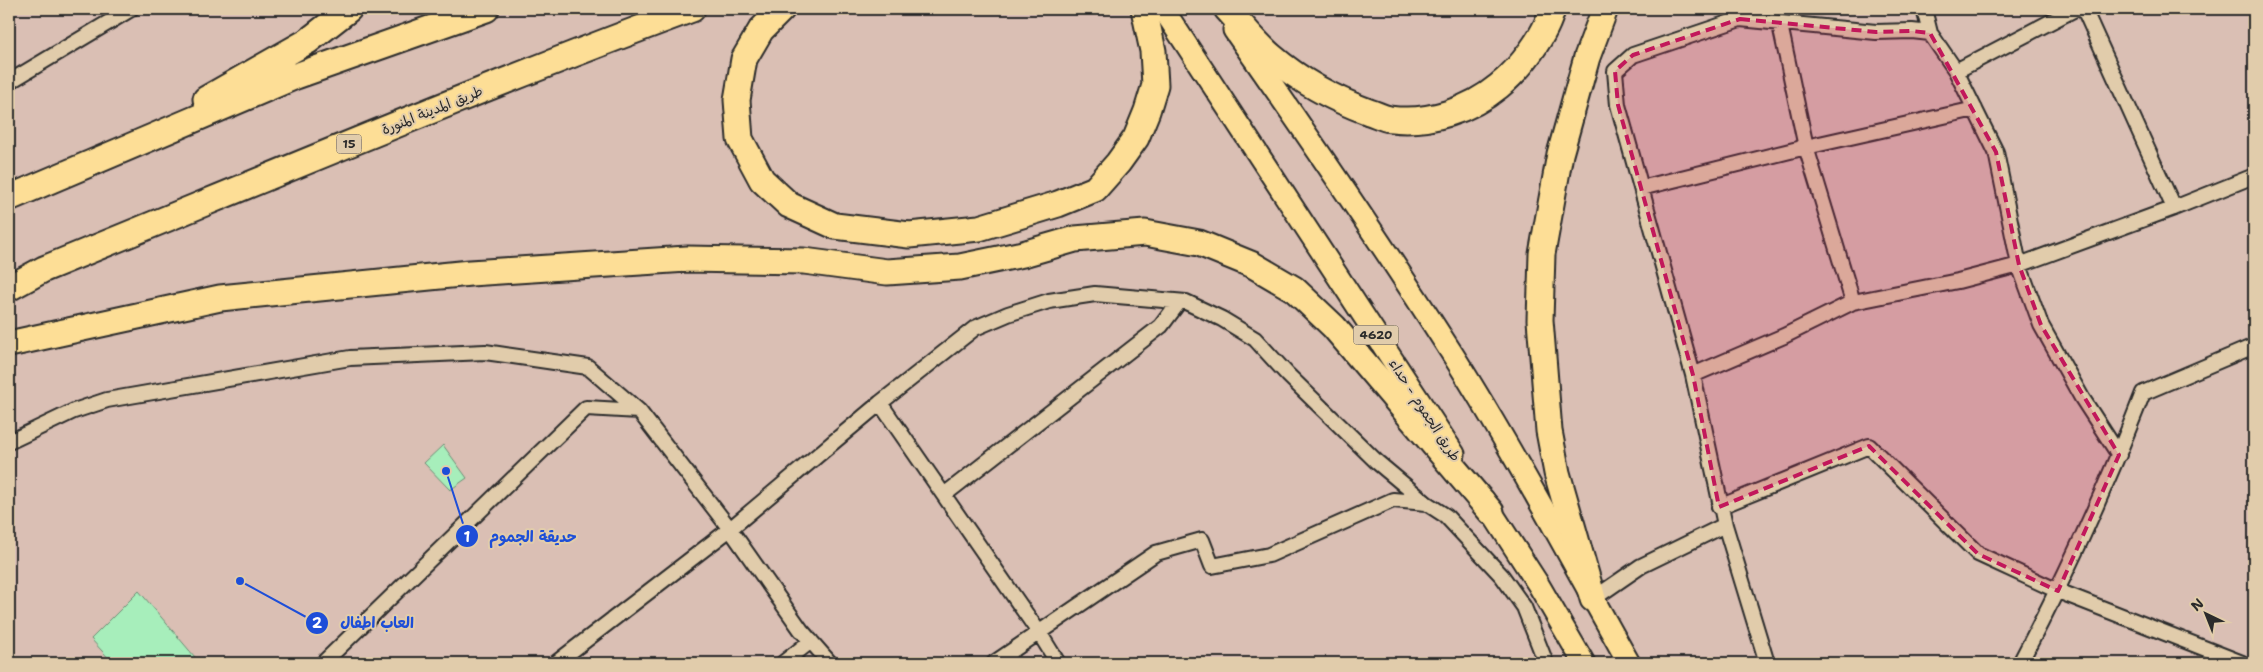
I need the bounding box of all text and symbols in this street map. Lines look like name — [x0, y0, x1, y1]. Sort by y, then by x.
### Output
street label: طريق المدينة المنورة — [379, 82, 486, 139]
road number: 15 — [336, 134, 362, 154]
road number: 4620 — [1354, 326, 1398, 344]
street label: طريق الجموم - حداء — [1383, 355, 1465, 466]
callout: حديقة الجموم — [454, 521, 587, 551]
text: 1 — [464, 527, 471, 547]
text: حديقة الجموم — [489, 527, 577, 548]
north arrow — [2180, 590, 2230, 640]
text: N — [2187, 594, 2207, 615]
callout: العاب اطفال — [305, 608, 423, 638]
text: 2 — [312, 613, 323, 633]
text: العاب اطفال — [340, 613, 414, 633]

